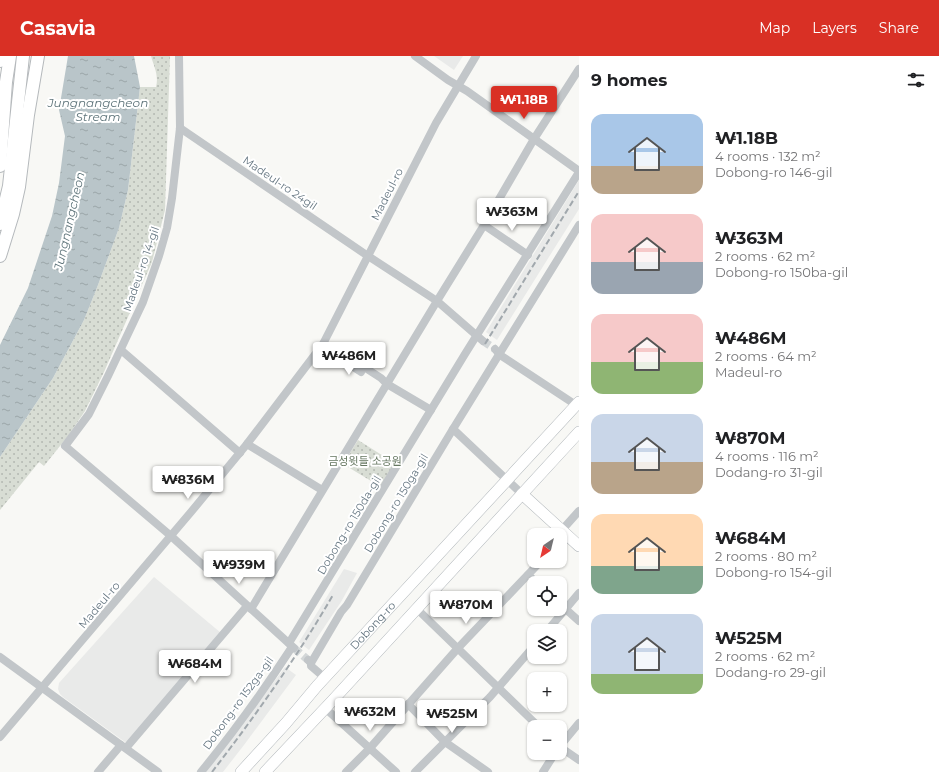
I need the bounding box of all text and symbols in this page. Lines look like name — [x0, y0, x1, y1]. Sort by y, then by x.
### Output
text: Casavia — [20, 17, 96, 40]
text: Map — [759, 19, 790, 37]
text: Layers — [812, 19, 857, 37]
text: Share — [879, 19, 919, 37]
icon: filters — [905, 69, 927, 91]
text: 9 homes — [591, 70, 667, 90]
pin: ₩1.18B — [491, 86, 557, 120]
text: ₩1.18B — [500, 91, 548, 107]
water label: Jungnangcheon Stream — [47, 95, 148, 124]
text: ₩1.18B — [715, 128, 778, 148]
icon: home — [623, 130, 671, 178]
text: 4 rooms · 132 m² — [715, 148, 821, 164]
street label: Madeul-ro 24gil — [240, 153, 320, 213]
text: Dobong-ro 146-gil — [715, 164, 832, 180]
street label: Madeul-ro — [368, 165, 406, 222]
water label: Jungnangcheon — [50, 170, 88, 273]
pin: ₩363M — [484, 198, 540, 232]
text: ₩363M — [486, 203, 538, 219]
street label: Madeul-ro 14-gil — [120, 225, 162, 313]
text: ₩363M — [715, 228, 783, 248]
icon: home — [623, 230, 671, 278]
text: 2 rooms · 62 m² — [715, 248, 815, 264]
text: Dobong-ro 150ba-gil — [715, 264, 848, 280]
text: ₩486M — [715, 328, 786, 348]
icon: home — [623, 330, 671, 378]
pin: ₩486M — [321, 342, 377, 376]
text: ₩486M — [322, 347, 376, 363]
text: 2 rooms · 64 m² — [715, 348, 817, 364]
text: Madeul-ro — [715, 364, 782, 380]
text: ₩870M — [715, 428, 785, 448]
icon: home — [623, 430, 671, 478]
text: 4 rooms · 116 m² — [715, 448, 819, 464]
street label: Dobong-ro 150ga-gil — [361, 451, 431, 555]
park label: 금성윗들 소공원 — [328, 454, 402, 468]
text: Dodang-ro 31-gil — [715, 464, 823, 480]
pin: ₩836M — [160, 466, 216, 500]
text: ₩836M — [161, 471, 215, 487]
street label: Dobong-ro 150da-gil — [314, 473, 384, 577]
north arrow — [527, 528, 567, 568]
map controls — [527, 528, 567, 760]
text: ₩684M — [715, 528, 786, 548]
icon: home — [623, 530, 671, 578]
text: 2 rooms · 80 m² — [715, 548, 817, 564]
pin: ₩939M — [211, 551, 267, 585]
text: ₩939M — [213, 556, 265, 572]
text: Dobong-ro 154-gil — [715, 564, 832, 580]
button: locate — [527, 576, 567, 616]
street label: Madeul-ro — [75, 579, 123, 631]
pin: ₩870M — [438, 591, 494, 625]
text: ₩870M — [439, 596, 493, 612]
street label: Dobong-ro — [347, 598, 399, 653]
button: layers — [527, 624, 567, 664]
text: ₩525M — [715, 628, 783, 648]
icon: home — [623, 630, 671, 678]
text: 2 rooms · 62 m² — [715, 648, 815, 664]
pin: ₩684M — [167, 650, 223, 684]
street label: Dobong-ro 152ga-gil — [200, 654, 276, 752]
text: ₩684M — [168, 655, 222, 671]
text: Dodang-ro 29-gil — [715, 664, 826, 680]
button: + — [527, 672, 567, 712]
pin: ₩632M — [342, 698, 398, 732]
pin: ₩525M — [424, 700, 480, 734]
text: ₩632M — [344, 703, 396, 719]
text: ₩525M — [426, 705, 478, 721]
button: − — [527, 720, 567, 760]

